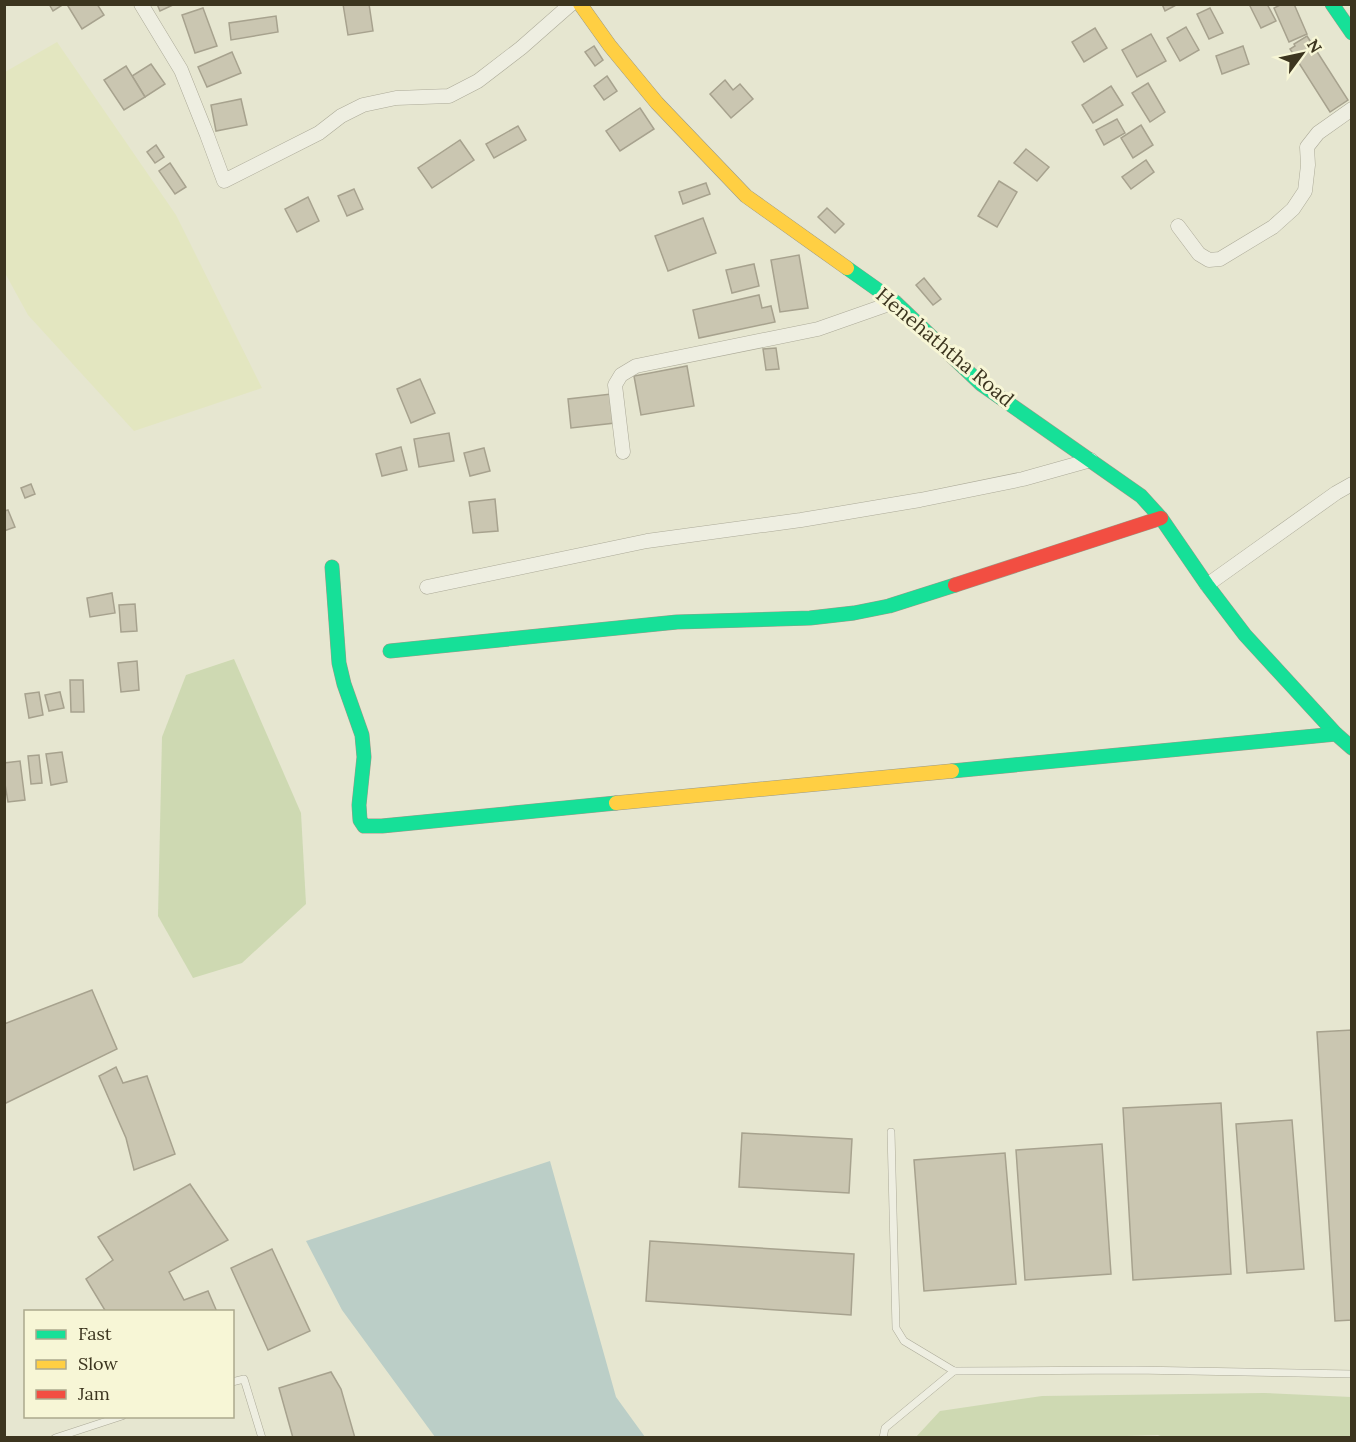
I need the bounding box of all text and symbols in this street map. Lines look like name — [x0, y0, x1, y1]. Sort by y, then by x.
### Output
north arrow — [1272, 24, 1332, 84]
text: N — [1303, 35, 1326, 56]
street label: Henehaththa Road — [871, 282, 1019, 412]
legend — [24, 1310, 234, 1418]
text: Fast — [78, 1322, 112, 1345]
text: Slow — [78, 1352, 118, 1375]
text: Jam — [77, 1382, 110, 1405]

